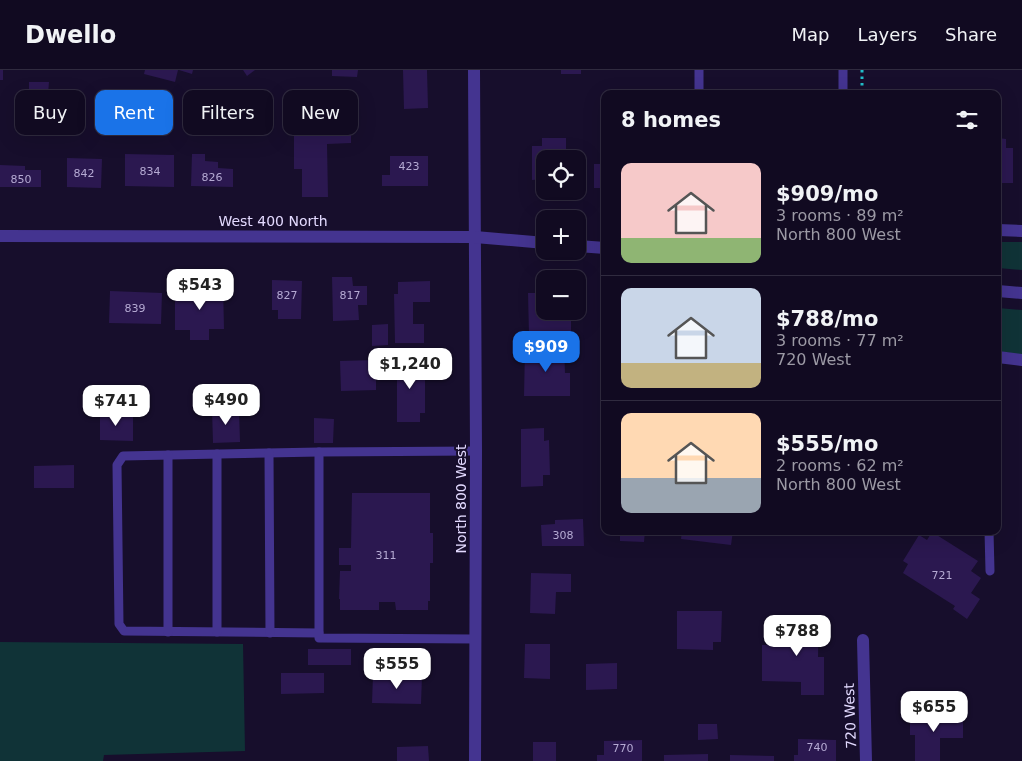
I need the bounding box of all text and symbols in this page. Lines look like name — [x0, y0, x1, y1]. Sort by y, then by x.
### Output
text: Dwello — [25, 21, 116, 49]
text: Map — [791, 24, 829, 45]
text: Layers — [857, 24, 917, 45]
text: Share — [945, 24, 997, 45]
chip: Buy — [15, 90, 85, 135]
chip: Rent — [95, 90, 173, 135]
chip: Filters — [183, 90, 273, 135]
chip: New — [283, 90, 358, 135]
icon: filters — [953, 106, 981, 134]
text: 8 homes — [621, 108, 721, 132]
map controls — [536, 150, 586, 320]
button: locate — [536, 150, 586, 200]
house number: 423 — [399, 160, 420, 173]
house number: 834 — [140, 165, 161, 178]
house number: 842 — [74, 167, 95, 180]
house number: 826 — [202, 171, 223, 184]
house number: 850 — [11, 173, 32, 186]
text: $909/mo — [776, 182, 878, 206]
icon: home — [661, 183, 721, 243]
text: 3 rooms · 89 m² — [776, 206, 904, 225]
button: + — [536, 210, 586, 260]
street label: West 400 North — [218, 213, 328, 229]
text: North 800 West — [776, 225, 901, 244]
pin: $543 — [170, 268, 230, 311]
button: − — [536, 270, 586, 320]
text: $543 — [178, 275, 222, 294]
house number: 827 — [277, 289, 298, 302]
house number: 817 — [340, 289, 361, 302]
house number: 839 — [125, 302, 146, 315]
text: $788/mo — [776, 307, 878, 331]
icon: home — [661, 308, 721, 368]
pin: $909 — [516, 330, 576, 373]
text: 3 rooms · 77 m² — [776, 331, 904, 350]
text: $909 — [524, 337, 568, 356]
pin: $1,240 — [369, 348, 451, 390]
text: 720 West — [776, 350, 851, 369]
text: $1,240 — [379, 354, 441, 373]
pin: $741 — [86, 384, 146, 427]
pin: $490 — [196, 384, 256, 426]
text: $490 — [204, 390, 248, 409]
text: $741 — [94, 391, 138, 410]
text: $555/mo — [776, 432, 878, 456]
icon: home — [661, 433, 721, 493]
street label: North 800 West — [453, 444, 469, 554]
text: 2 rooms · 62 m² — [776, 456, 904, 475]
text: North 800 West — [776, 475, 901, 494]
house number: 308 — [553, 529, 574, 542]
house number: 311 — [376, 549, 397, 562]
house number: 721 — [932, 569, 953, 582]
pin: $788 — [767, 614, 827, 657]
text: $788 — [775, 621, 819, 640]
pin: $555 — [367, 648, 427, 690]
text: $555 — [375, 654, 419, 673]
street label: 720 West — [841, 682, 859, 749]
pin: $655 — [904, 690, 964, 733]
text: $655 — [912, 697, 956, 716]
house number: 740 — [807, 741, 828, 754]
house number: 770 — [613, 742, 634, 755]

